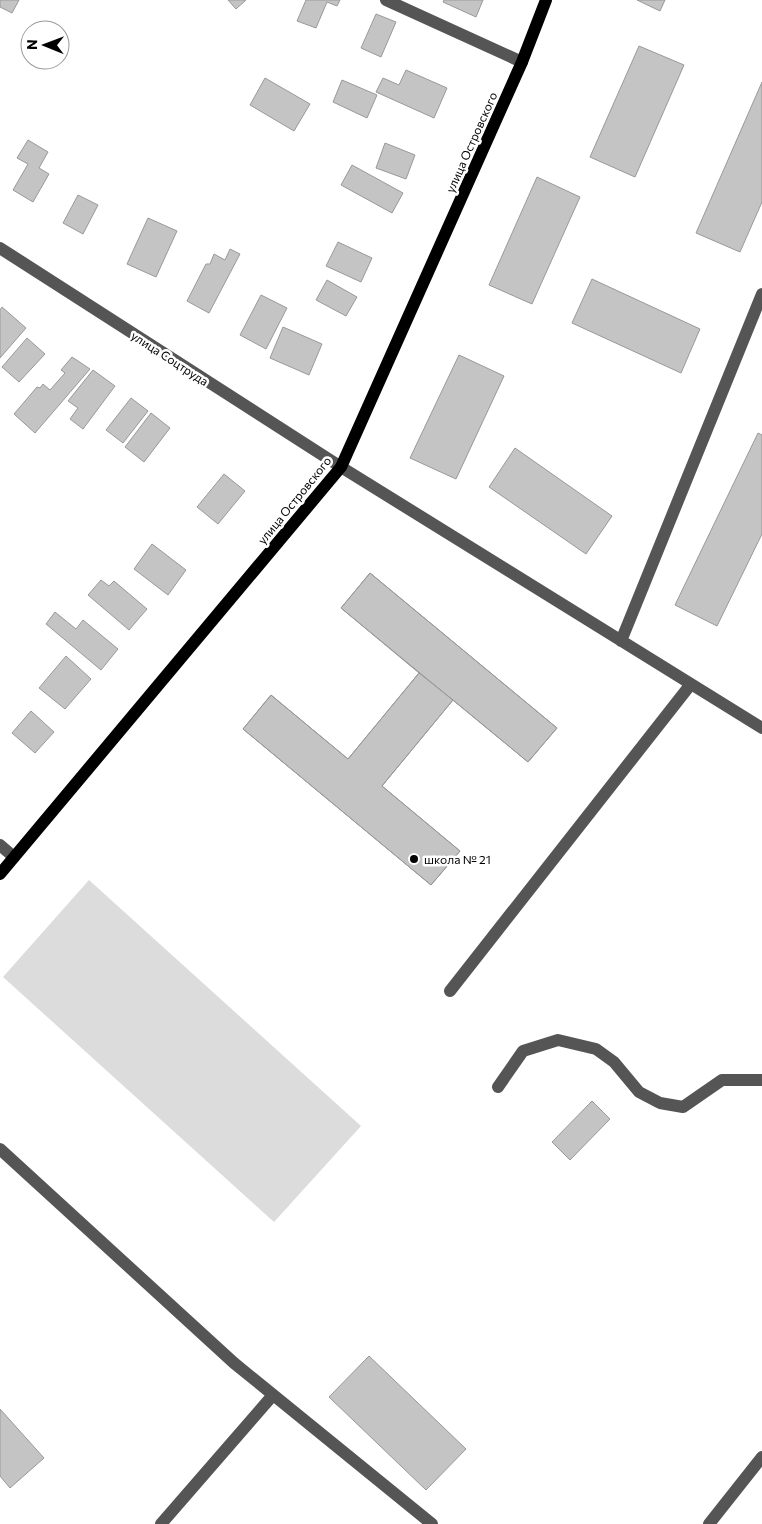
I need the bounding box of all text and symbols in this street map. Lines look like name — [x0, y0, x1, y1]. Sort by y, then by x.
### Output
north arrow — [20, 20, 70, 70]
text: N — [23, 39, 40, 50]
street label: улица Островского — [443, 90, 499, 194]
street label: улица Соцтруда — [129, 328, 211, 388]
street label: улица Островского — [254, 453, 334, 547]
place label: школа № 21 — [424, 852, 491, 866]
marker: школа № 21 — [408, 853, 420, 865]

